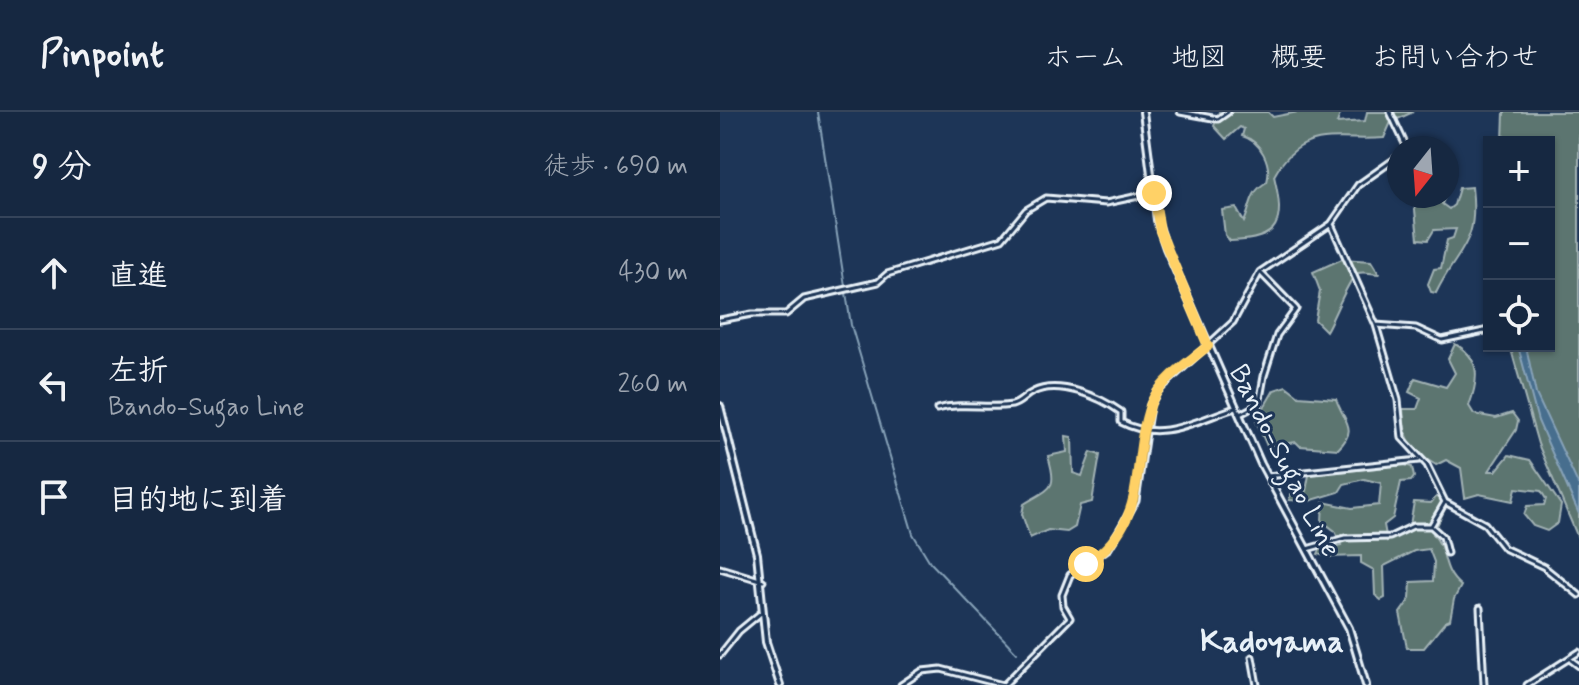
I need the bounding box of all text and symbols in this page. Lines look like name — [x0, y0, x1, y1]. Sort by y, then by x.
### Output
text: Pinpoint — [40, 31, 164, 80]
text: ホーム — [1044, 40, 1127, 77]
text: 地図 — [1171, 40, 1227, 77]
text: 概要 — [1271, 40, 1327, 77]
text: お問い合わせ — [1371, 40, 1539, 77]
north arrow — [1387, 136, 1459, 208]
map controls — [1483, 136, 1555, 352]
button: + — [1483, 136, 1555, 208]
text: 9 分 — [32, 145, 92, 190]
text: 徒歩 · 690 m — [544, 150, 688, 184]
route end — [1136, 175, 1172, 211]
button: − — [1483, 208, 1555, 280]
icon: ahead — [32, 251, 76, 295]
text: 430 m — [619, 256, 688, 290]
text: 直進 — [108, 257, 168, 296]
button: locate — [1483, 280, 1555, 352]
text: 左折 — [108, 352, 168, 391]
street label: Bando-Sugao Line — [1217, 358, 1348, 565]
icon: left — [32, 363, 76, 407]
text: 260 m — [618, 368, 688, 402]
text: Bando-Sugao Line — [108, 391, 305, 425]
icon: arrive — [32, 475, 76, 519]
text: 目的地に到着 — [108, 481, 288, 520]
route start — [1068, 546, 1104, 582]
district label: Kadoyama — [1200, 621, 1344, 663]

